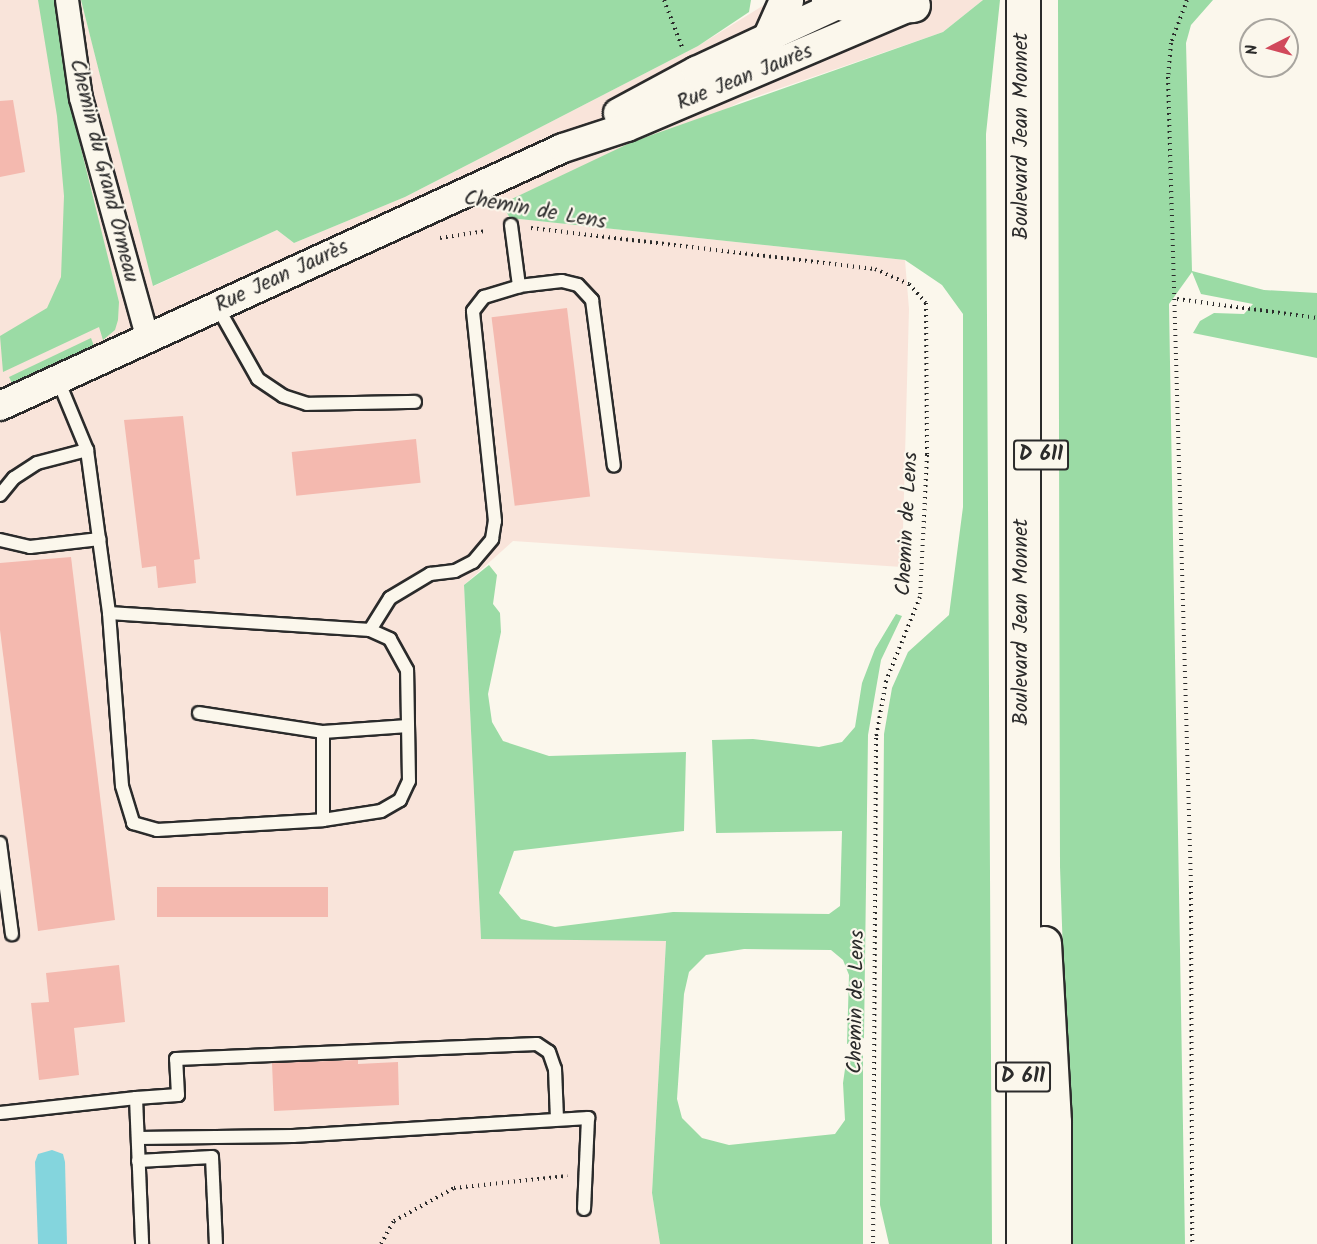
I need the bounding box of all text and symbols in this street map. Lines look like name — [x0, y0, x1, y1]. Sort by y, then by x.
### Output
north arrow — [1239, 18, 1299, 78]
street label: Boulevard Jean Monnet — [1009, 33, 1035, 239]
street label: Rue Jean Jaurès — [674, 39, 816, 117]
text: N — [1240, 43, 1266, 56]
street label: Chemin du Grand Ormeau — [63, 57, 143, 285]
street label: Chemin de Lens — [462, 186, 608, 236]
street label: Rue Jean Jaurès — [211, 235, 353, 319]
road number: D 611 — [1012, 438, 1070, 472]
street label: Chemin de Lens — [892, 451, 924, 597]
street label: Boulevard Jean Monnet — [1009, 519, 1035, 725]
street label: Chemin de Lens — [843, 930, 871, 1074]
road number: D 611 — [994, 1060, 1052, 1094]

